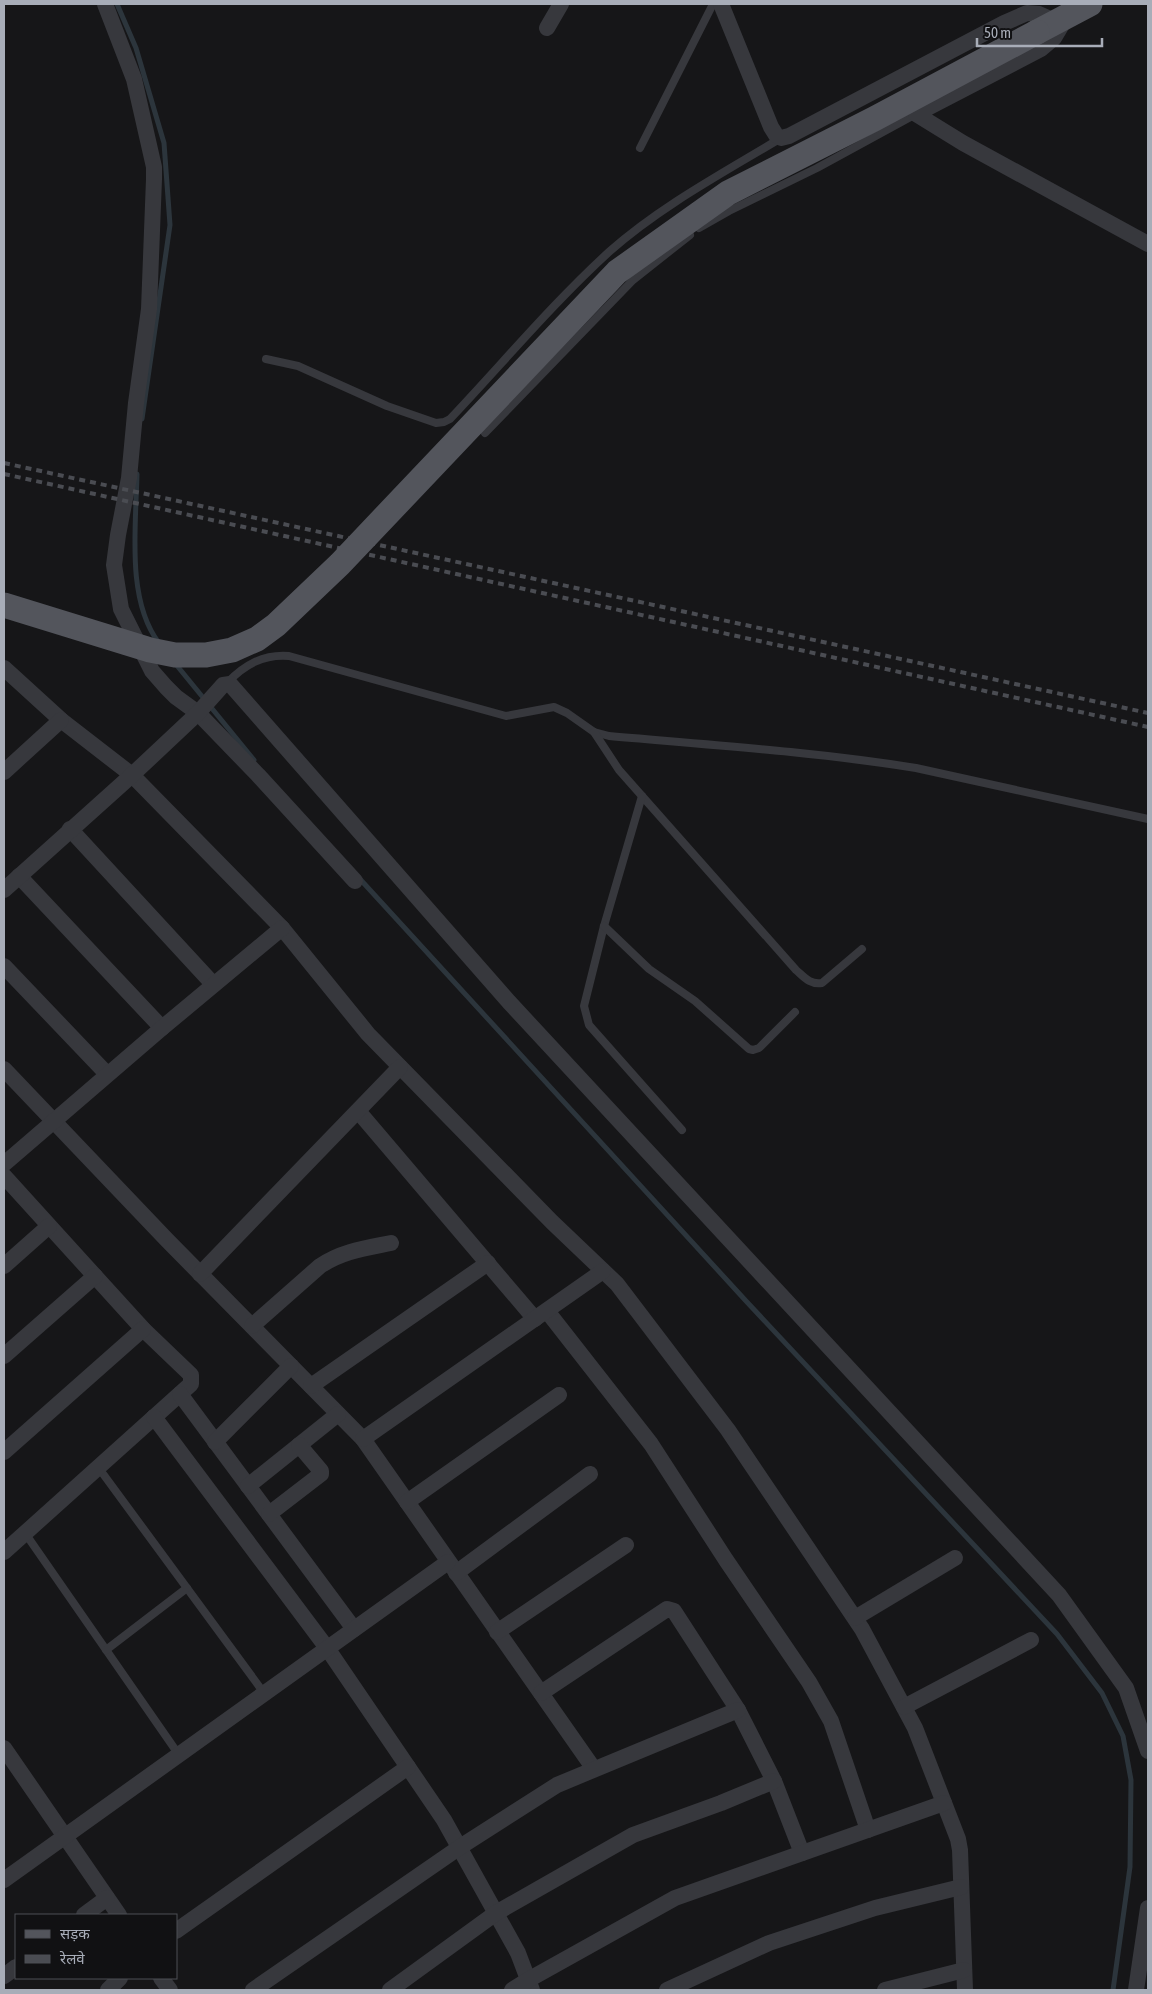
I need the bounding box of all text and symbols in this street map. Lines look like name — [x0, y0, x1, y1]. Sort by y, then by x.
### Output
scale bar — [977, 15, 1102, 47]
text: 50 m — [984, 24, 1011, 41]
legend — [15, 1914, 178, 1979]
text: सड़क — [60, 1925, 90, 1942]
text: रेलवे — [59, 1950, 85, 1967]

